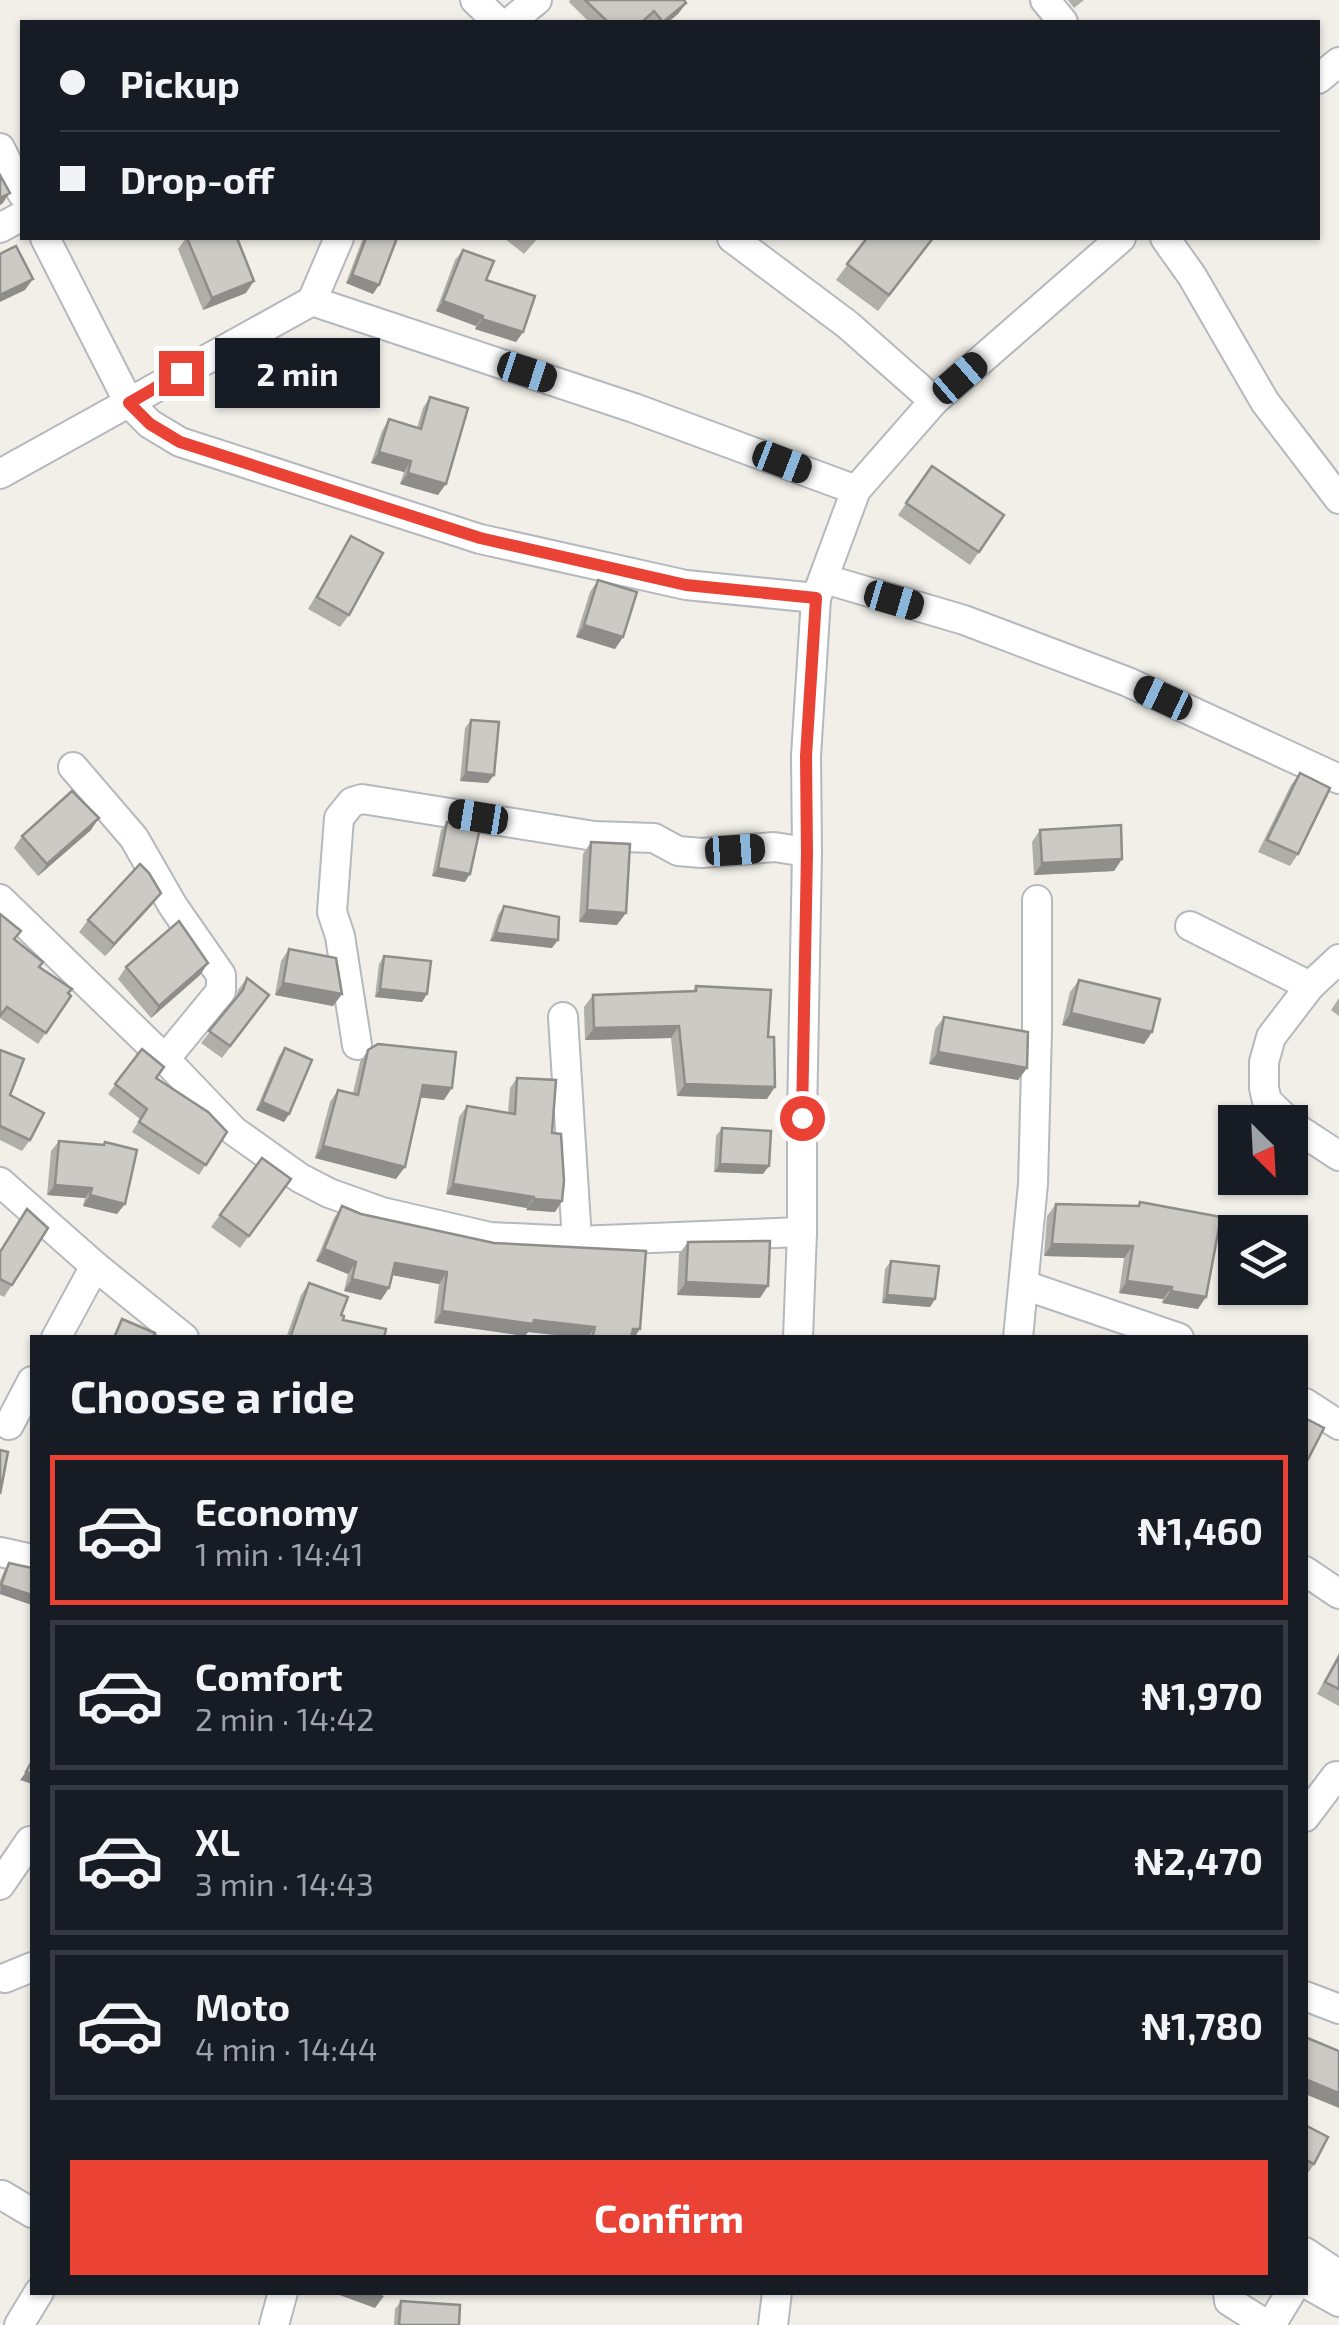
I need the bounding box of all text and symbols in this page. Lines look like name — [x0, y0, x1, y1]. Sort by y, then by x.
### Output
text: Pickup — [120, 60, 240, 106]
text: Drop-off — [120, 156, 274, 202]
callout: 2 min — [216, 338, 381, 408]
car — [928, 347, 992, 409]
car — [494, 348, 560, 396]
route end — [159, 351, 204, 396]
text: 2 min — [257, 354, 338, 392]
car — [749, 437, 815, 487]
car — [861, 577, 927, 623]
car — [1129, 672, 1197, 724]
car — [446, 797, 510, 837]
car — [704, 833, 766, 867]
route start — [780, 1096, 825, 1141]
north arrow — [1218, 1105, 1308, 1195]
map controls — [1218, 1105, 1308, 1305]
button: layers — [1218, 1215, 1308, 1305]
text: Choose a ride — [70, 1368, 355, 1422]
icon: car — [75, 1485, 165, 1575]
text: Economy — [195, 1488, 359, 1534]
text: ₦1,460 — [1138, 1507, 1263, 1553]
text: 1 min · 14:41 — [195, 1534, 364, 1572]
icon: car — [75, 1650, 165, 1740]
text: Comfort — [195, 1653, 343, 1699]
text: ₦1,970 — [1142, 1672, 1263, 1718]
text: 2 min · 14:42 — [195, 1699, 374, 1737]
icon: car — [75, 1815, 165, 1905]
text: XL — [195, 1818, 240, 1864]
text: ₦2,470 — [1134, 1837, 1263, 1883]
text: 3 min · 14:43 — [195, 1864, 374, 1902]
icon: car — [75, 1980, 165, 2070]
text: Moto — [195, 1983, 290, 2029]
text: ₦1,780 — [1142, 2002, 1263, 2048]
text: 4 min · 14:44 — [195, 2029, 378, 2067]
button: Confirm — [70, 2160, 1268, 2275]

